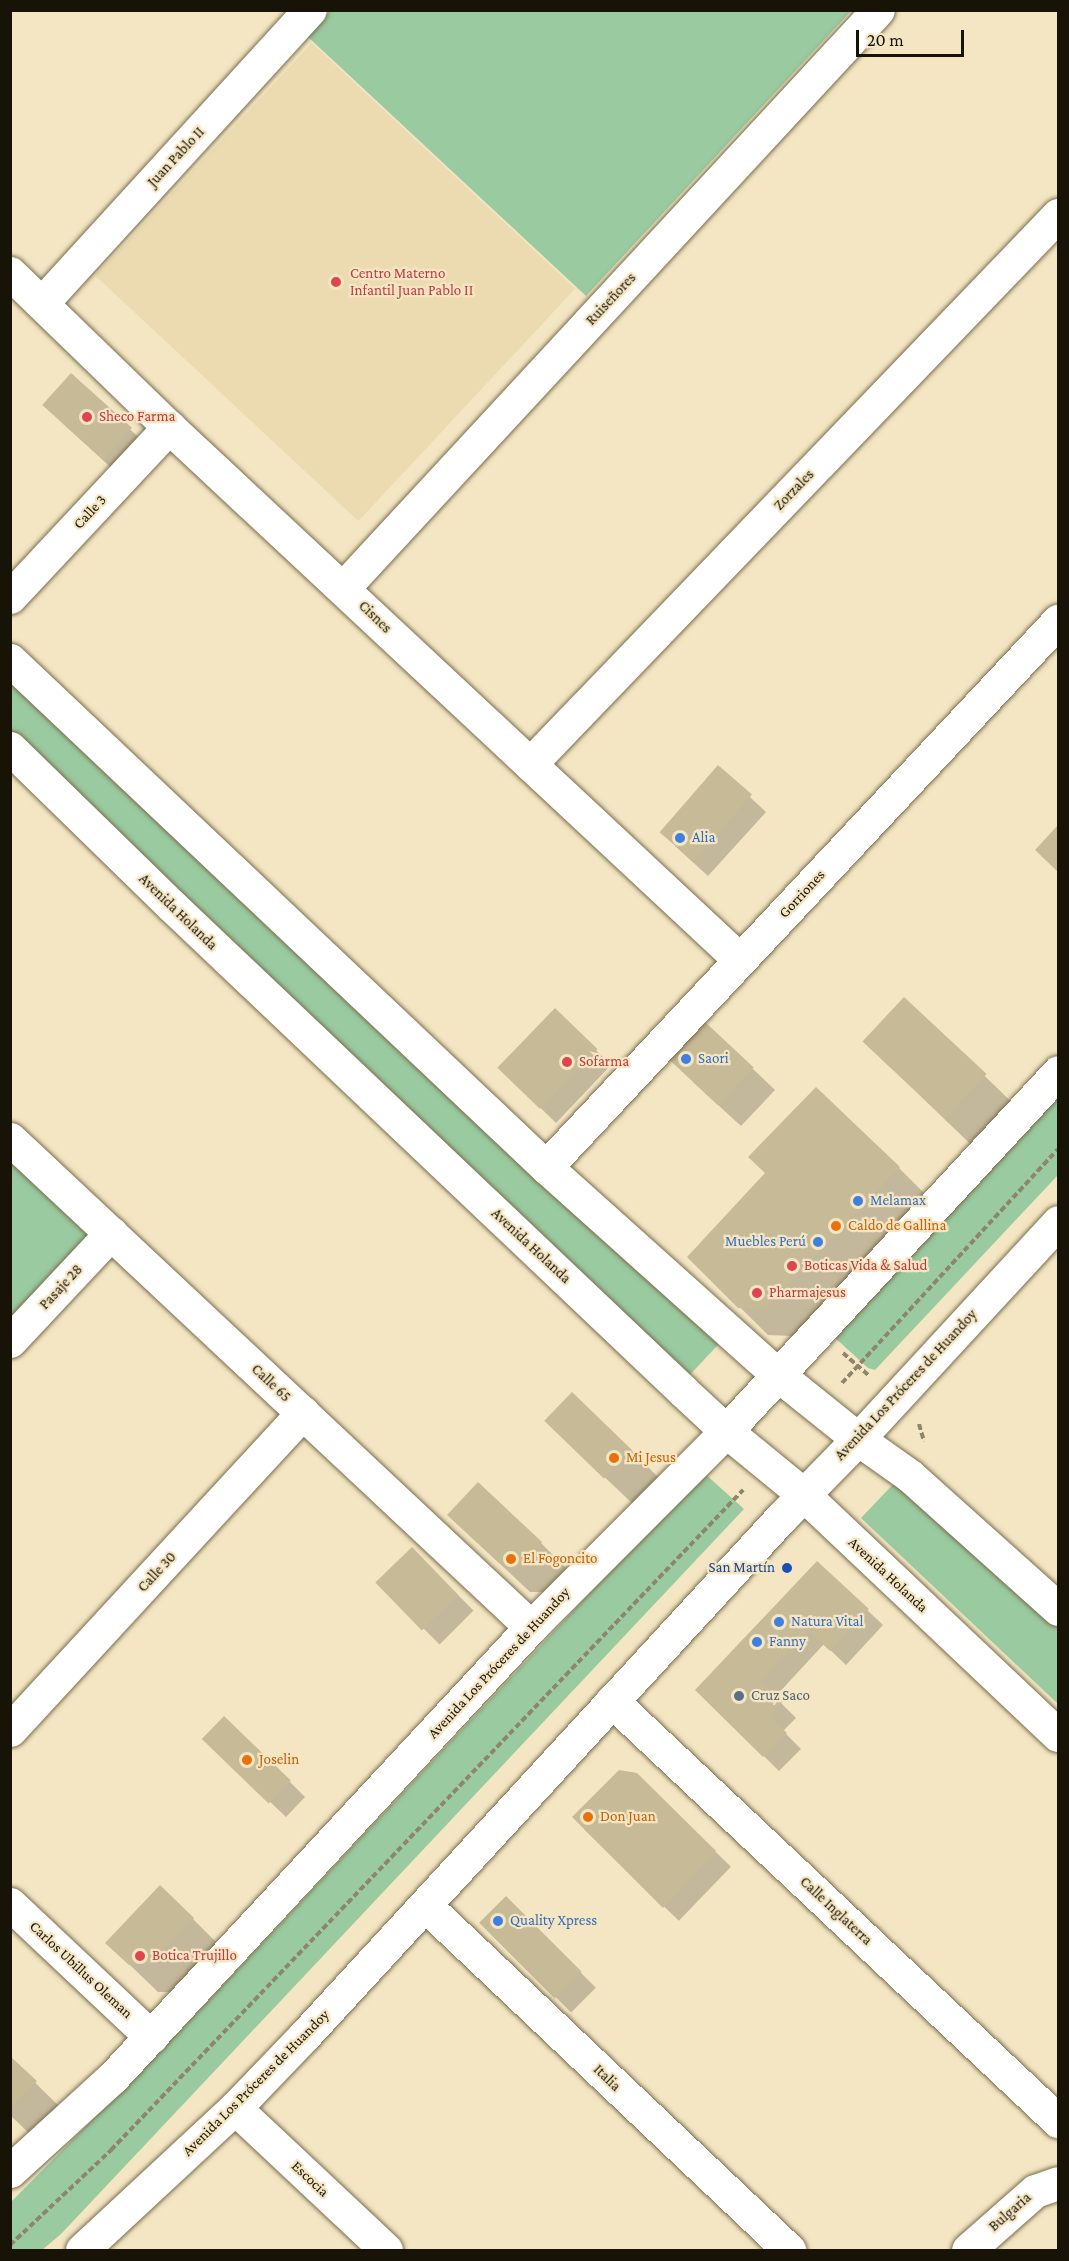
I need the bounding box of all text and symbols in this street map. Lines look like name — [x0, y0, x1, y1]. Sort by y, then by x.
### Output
scale bar — [859, 18, 967, 56]
text: 20 m — [867, 30, 904, 50]
street label: Juan Pablo II — [144, 123, 208, 191]
place label: Centro Materno Infantil Juan Pablo II — [350, 264, 473, 299]
street label: Ruiseñores — [582, 269, 640, 329]
marker: Centro Materno Infantil Juan Pablo II — [327, 273, 345, 291]
place label: Sheco Farma — [99, 408, 175, 426]
marker: Sheco Farma — [80, 410, 94, 424]
street label: Zorzales — [770, 466, 818, 514]
street label: Calle 3 — [70, 491, 110, 533]
street label: Cisnes — [355, 597, 395, 637]
place label: Alia — [692, 829, 715, 847]
marker: Alia — [673, 831, 687, 845]
street label: Gorriones — [775, 866, 829, 922]
street label: Avenida Holanda — [135, 870, 221, 954]
place label: Saori — [698, 1050, 729, 1068]
marker: Saori — [679, 1052, 693, 1066]
place label: Sofarma — [579, 1053, 629, 1071]
marker: Sofarma — [560, 1055, 574, 1069]
place label: Melamax — [870, 1192, 926, 1210]
marker: Melamax — [851, 1194, 865, 1208]
street label: Avenida Holanda — [487, 1205, 575, 1287]
place label: Caldo de Gallina — [848, 1217, 946, 1235]
marker: Caldo de Gallina — [829, 1219, 843, 1233]
place label: Muebles Perú — [725, 1233, 806, 1251]
marker: Muebles Perú — [811, 1235, 825, 1249]
place label: Boticas Vida & Salud — [804, 1257, 927, 1275]
marker: Boticas Vida & Salud — [785, 1259, 799, 1273]
street label: Pasaje 28 — [36, 1261, 86, 1313]
place label: Pharmajesus — [769, 1284, 846, 1302]
marker: Pharmajesus — [750, 1286, 764, 1300]
street label: Avenida Los Próceres de Huandoy — [831, 1306, 981, 1464]
street label: Calle 65 — [248, 1360, 294, 1406]
place label: Mi Jesus — [626, 1449, 676, 1467]
marker: Mi Jesus — [607, 1451, 621, 1465]
street label: Avenida Holanda — [844, 1534, 932, 1616]
street label: Calle 30 — [134, 1548, 180, 1596]
place label: El Fogoncito — [523, 1550, 598, 1568]
marker: El Fogoncito — [504, 1552, 518, 1566]
place label: San Martín — [708, 1559, 775, 1577]
marker: San Martín — [780, 1561, 794, 1575]
street label: Avenida Los Próceres de Huandoy — [424, 1584, 574, 1742]
place label: Natura Vital — [791, 1613, 863, 1631]
marker: Natura Vital — [772, 1615, 786, 1629]
place label: Fanny — [769, 1633, 806, 1651]
marker: Fanny — [750, 1635, 764, 1649]
place label: Cruz Saco — [751, 1687, 810, 1705]
marker: Cruz Saco — [732, 1689, 746, 1703]
place label: Joselin — [259, 1751, 299, 1769]
marker: Joselin — [240, 1753, 254, 1767]
place label: Don Juan — [600, 1808, 656, 1826]
marker: Don Juan — [581, 1810, 595, 1824]
street label: Calle Inglaterra — [796, 1873, 876, 1949]
place label: Quality Xpress — [510, 1912, 597, 1930]
marker: Quality Xpress — [491, 1914, 505, 1928]
street label: Carlos Ubillus Oleman — [26, 1918, 136, 2022]
place label: Botica Trujillo — [152, 1947, 237, 1965]
marker: Botica Trujillo — [133, 1949, 147, 1963]
street label: Avenida Los Próceres de Huandoy — [179, 2006, 333, 2160]
street label: Italia — [590, 2061, 624, 2095]
street label: Escocia — [288, 2157, 332, 2201]
street label: Bulgaria — [985, 2189, 1035, 2235]

